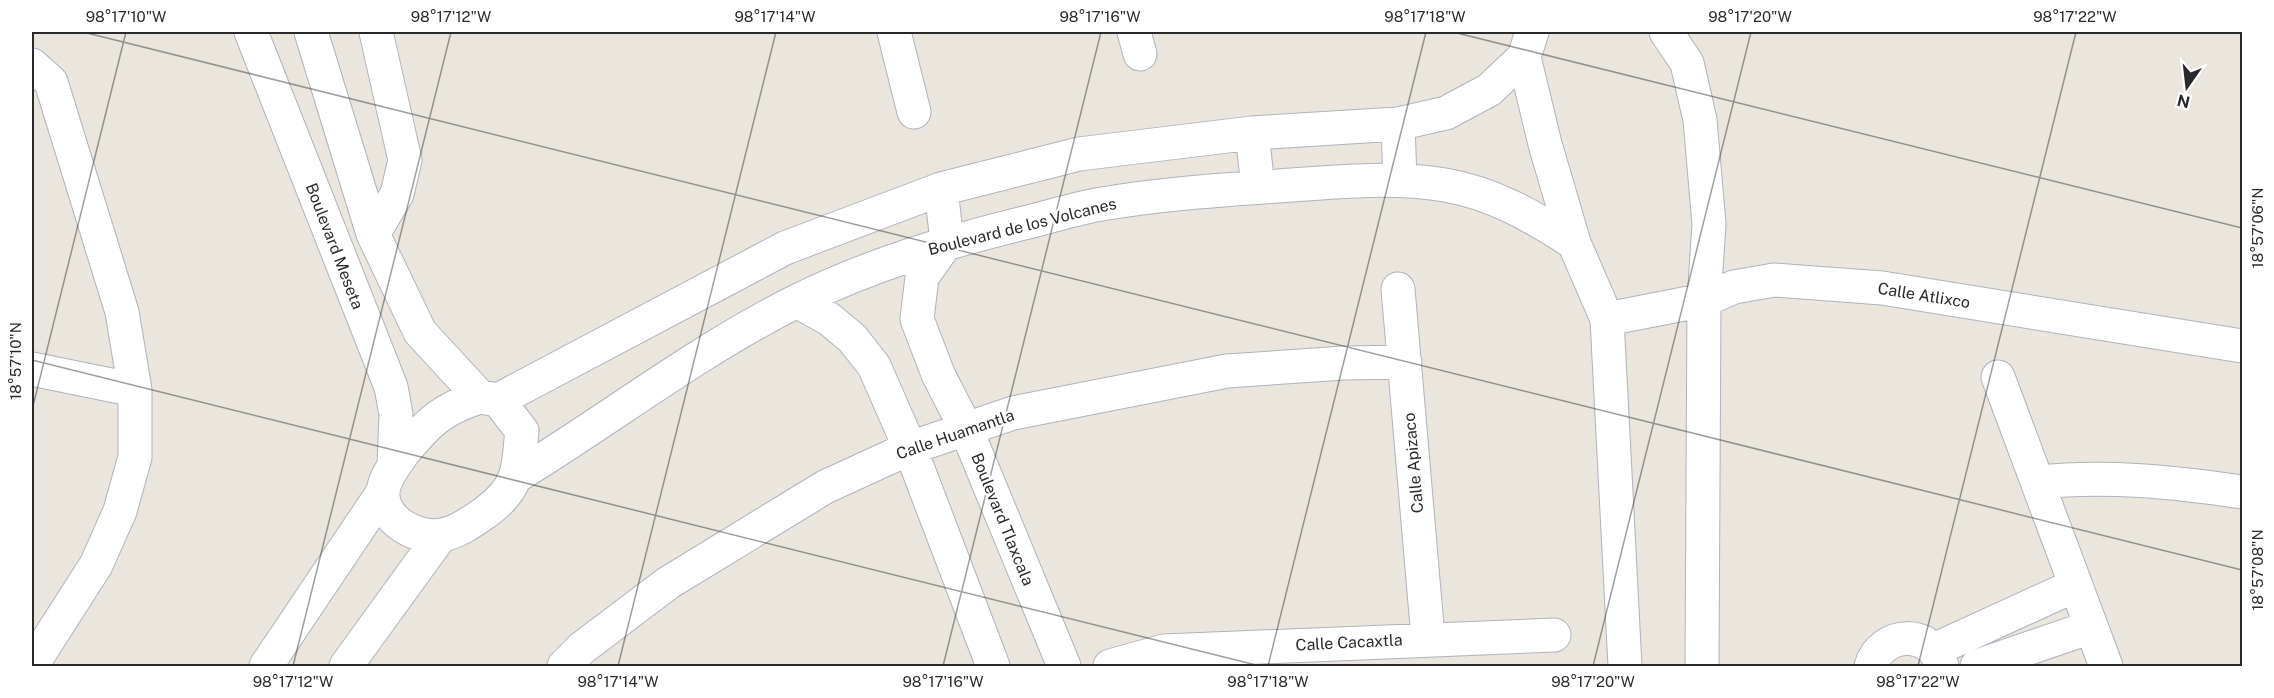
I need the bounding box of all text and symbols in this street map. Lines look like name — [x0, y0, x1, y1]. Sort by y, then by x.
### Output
text: 98°17'10"W — [86, 8, 166, 25]
text: 98°17'12"W — [411, 8, 491, 25]
text: 98°17'14"W — [735, 8, 815, 25]
text: 98°17'16"W — [1060, 8, 1140, 25]
text: 98°17'18"W — [1384, 8, 1466, 25]
text: 98°17'20"W — [1708, 8, 1792, 25]
text: 98°17'22"W — [2033, 8, 2117, 25]
north arrow — [2157, 57, 2217, 117]
text: N — [2175, 90, 2192, 112]
street label: Boulevard Meseta — [302, 180, 367, 312]
text: 18°57'06"N — [2249, 187, 2266, 269]
street label: Boulevard de los Volcanes — [926, 194, 1118, 259]
street label: Calle Atlixco — [1876, 279, 1972, 312]
text: 18°57'10"N — [7, 322, 24, 400]
street label: Calle Huamantla — [894, 405, 1017, 464]
street label: Calle Apizaco — [1400, 412, 1427, 514]
street label: Boulevard Tlaxcala — [967, 450, 1038, 588]
text: 18°57'08"N — [2249, 529, 2266, 611]
street label: Calle Cacaxtla — [1295, 630, 1403, 655]
text: 98°17'12"W — [253, 673, 333, 690]
text: 98°17'14"W — [578, 673, 658, 690]
text: 98°17'16"W — [903, 673, 983, 690]
text: 98°17'18"W — [1227, 673, 1309, 690]
text: 98°17'20"W — [1551, 673, 1635, 690]
text: 98°17'22"W — [1876, 673, 1960, 690]

